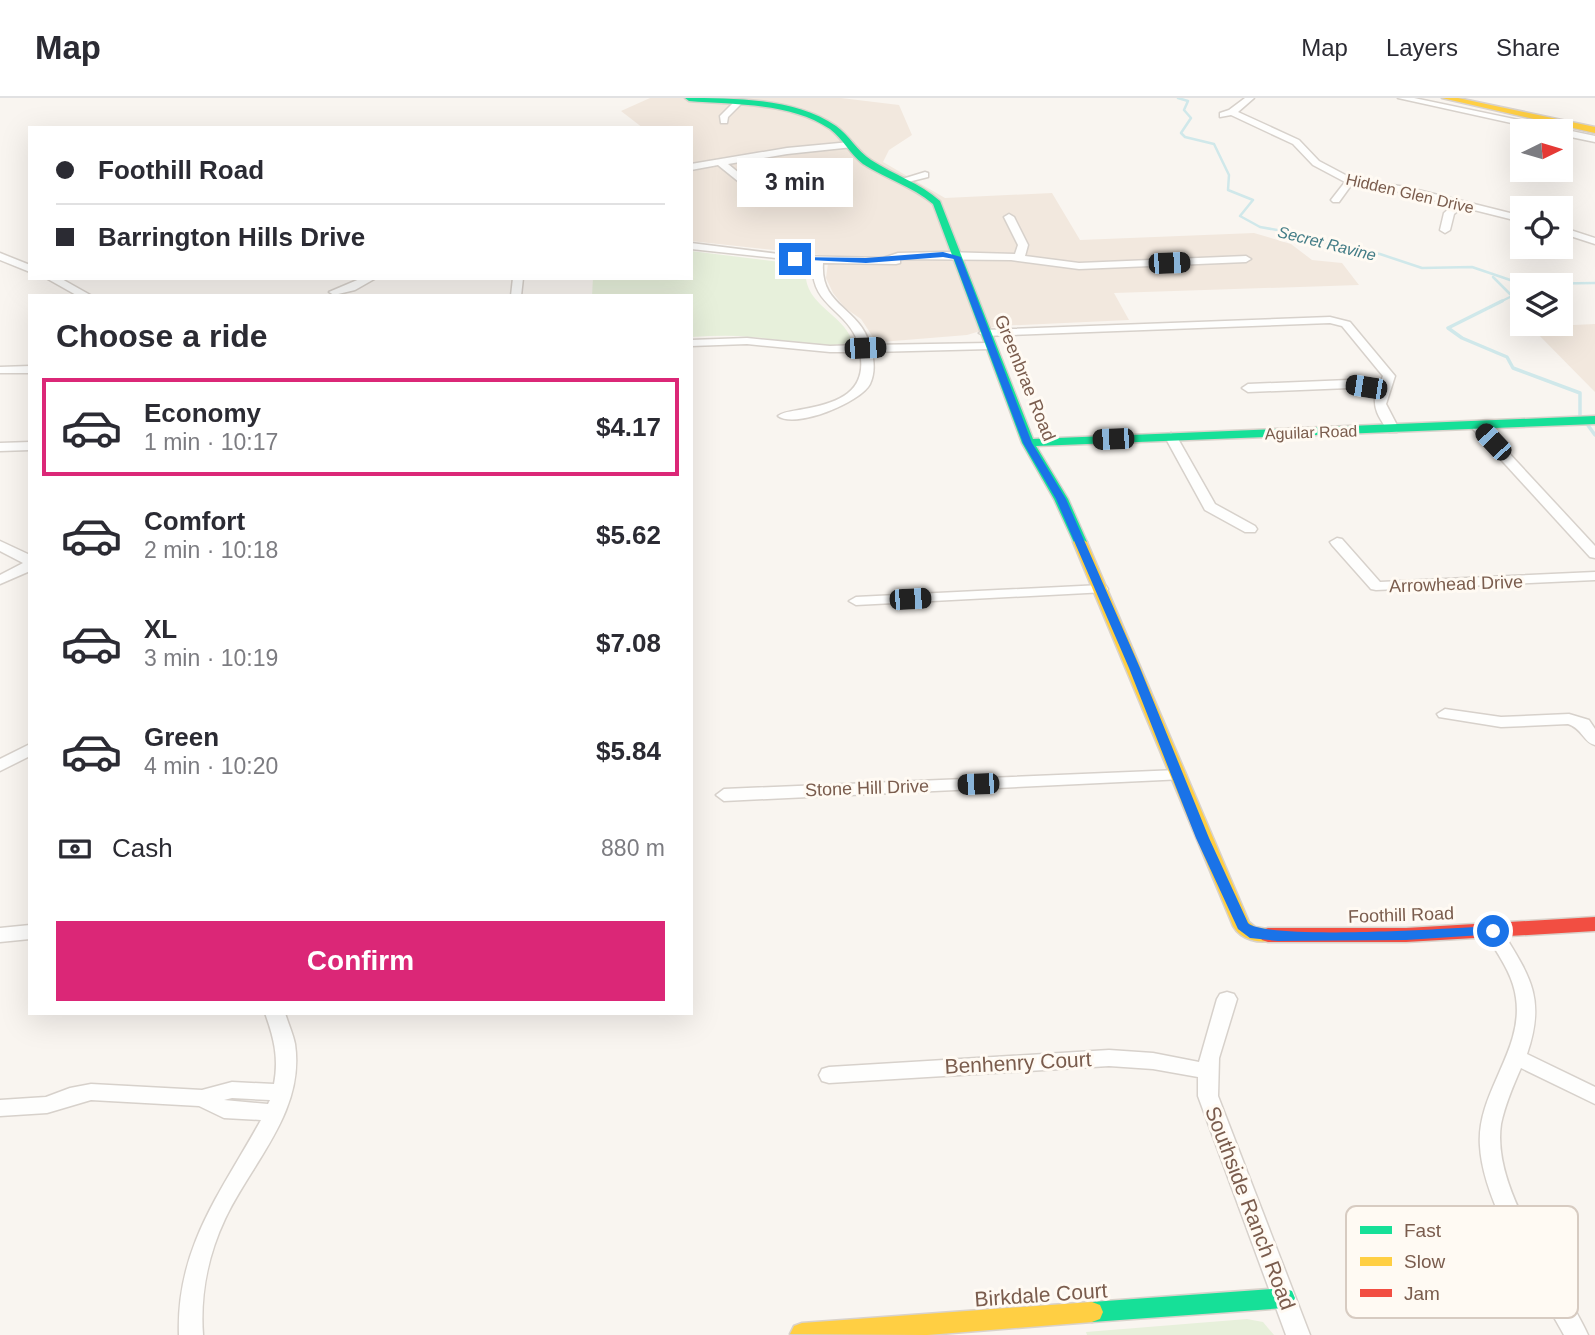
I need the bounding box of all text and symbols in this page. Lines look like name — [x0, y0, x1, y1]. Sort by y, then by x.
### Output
text: Map — [35, 29, 101, 66]
text: Map — [1301, 34, 1348, 61]
text: Layers — [1386, 34, 1458, 61]
text: Share — [1496, 34, 1560, 61]
north arrow — [1510, 119, 1573, 182]
map controls — [1510, 119, 1573, 336]
text: Foothill Road — [98, 155, 264, 185]
callout: 3 min — [737, 158, 853, 206]
text: 3 min — [765, 169, 825, 195]
street label: Hidden Glen Drive — [1344, 171, 1476, 216]
button: locate — [1510, 196, 1573, 259]
text: Barrington Hills Drive — [98, 222, 365, 252]
water label: Secret Ravine — [1276, 223, 1378, 264]
route end — [779, 243, 811, 275]
car — [1148, 252, 1191, 274]
button: layers — [1510, 273, 1573, 336]
street label: Greenbrae Road — [991, 312, 1059, 444]
text: Choose a ride — [56, 318, 268, 354]
car — [844, 337, 887, 359]
car — [1344, 373, 1389, 401]
icon: car — [60, 396, 123, 459]
text: Economy — [144, 398, 261, 428]
text: $4.17 — [596, 412, 661, 442]
car — [1471, 419, 1516, 465]
street label: Aguilar Road — [1264, 422, 1358, 443]
car — [1092, 428, 1135, 450]
text: 1 min · 10:17 — [144, 429, 278, 455]
icon: car — [60, 504, 123, 567]
text: Comfort — [144, 506, 245, 536]
text: $5.62 — [596, 520, 661, 550]
text: 2 min · 10:18 — [144, 537, 278, 563]
street label: Arrowhead Drive — [1389, 572, 1523, 596]
car — [889, 587, 932, 611]
icon: car — [60, 612, 123, 675]
text: XL — [144, 614, 177, 644]
text: $7.08 — [596, 628, 661, 658]
text: 3 min · 10:19 — [144, 645, 278, 671]
icon: car — [60, 720, 123, 783]
text: Green — [144, 722, 219, 752]
text: $5.84 — [596, 736, 661, 766]
text: 4 min · 10:20 — [144, 753, 278, 779]
car — [957, 773, 1000, 795]
street label: Stone Hill Drive — [805, 776, 929, 800]
icon: cash — [56, 830, 94, 868]
text: Cash — [112, 833, 173, 863]
text: 880 m — [601, 835, 665, 861]
street label: Foothill Road — [1348, 903, 1454, 927]
route start — [1477, 915, 1509, 947]
button: Confirm — [56, 921, 665, 1001]
street label: Benhenry Court — [944, 1047, 1092, 1078]
street label: Southside Ranch Road — [1201, 1103, 1300, 1313]
legend — [1346, 1206, 1578, 1318]
text: Fast — [1404, 1220, 1442, 1241]
text: Slow — [1404, 1251, 1445, 1272]
street label: Birkdale Court — [974, 1278, 1108, 1311]
text: Jam — [1404, 1283, 1440, 1304]

